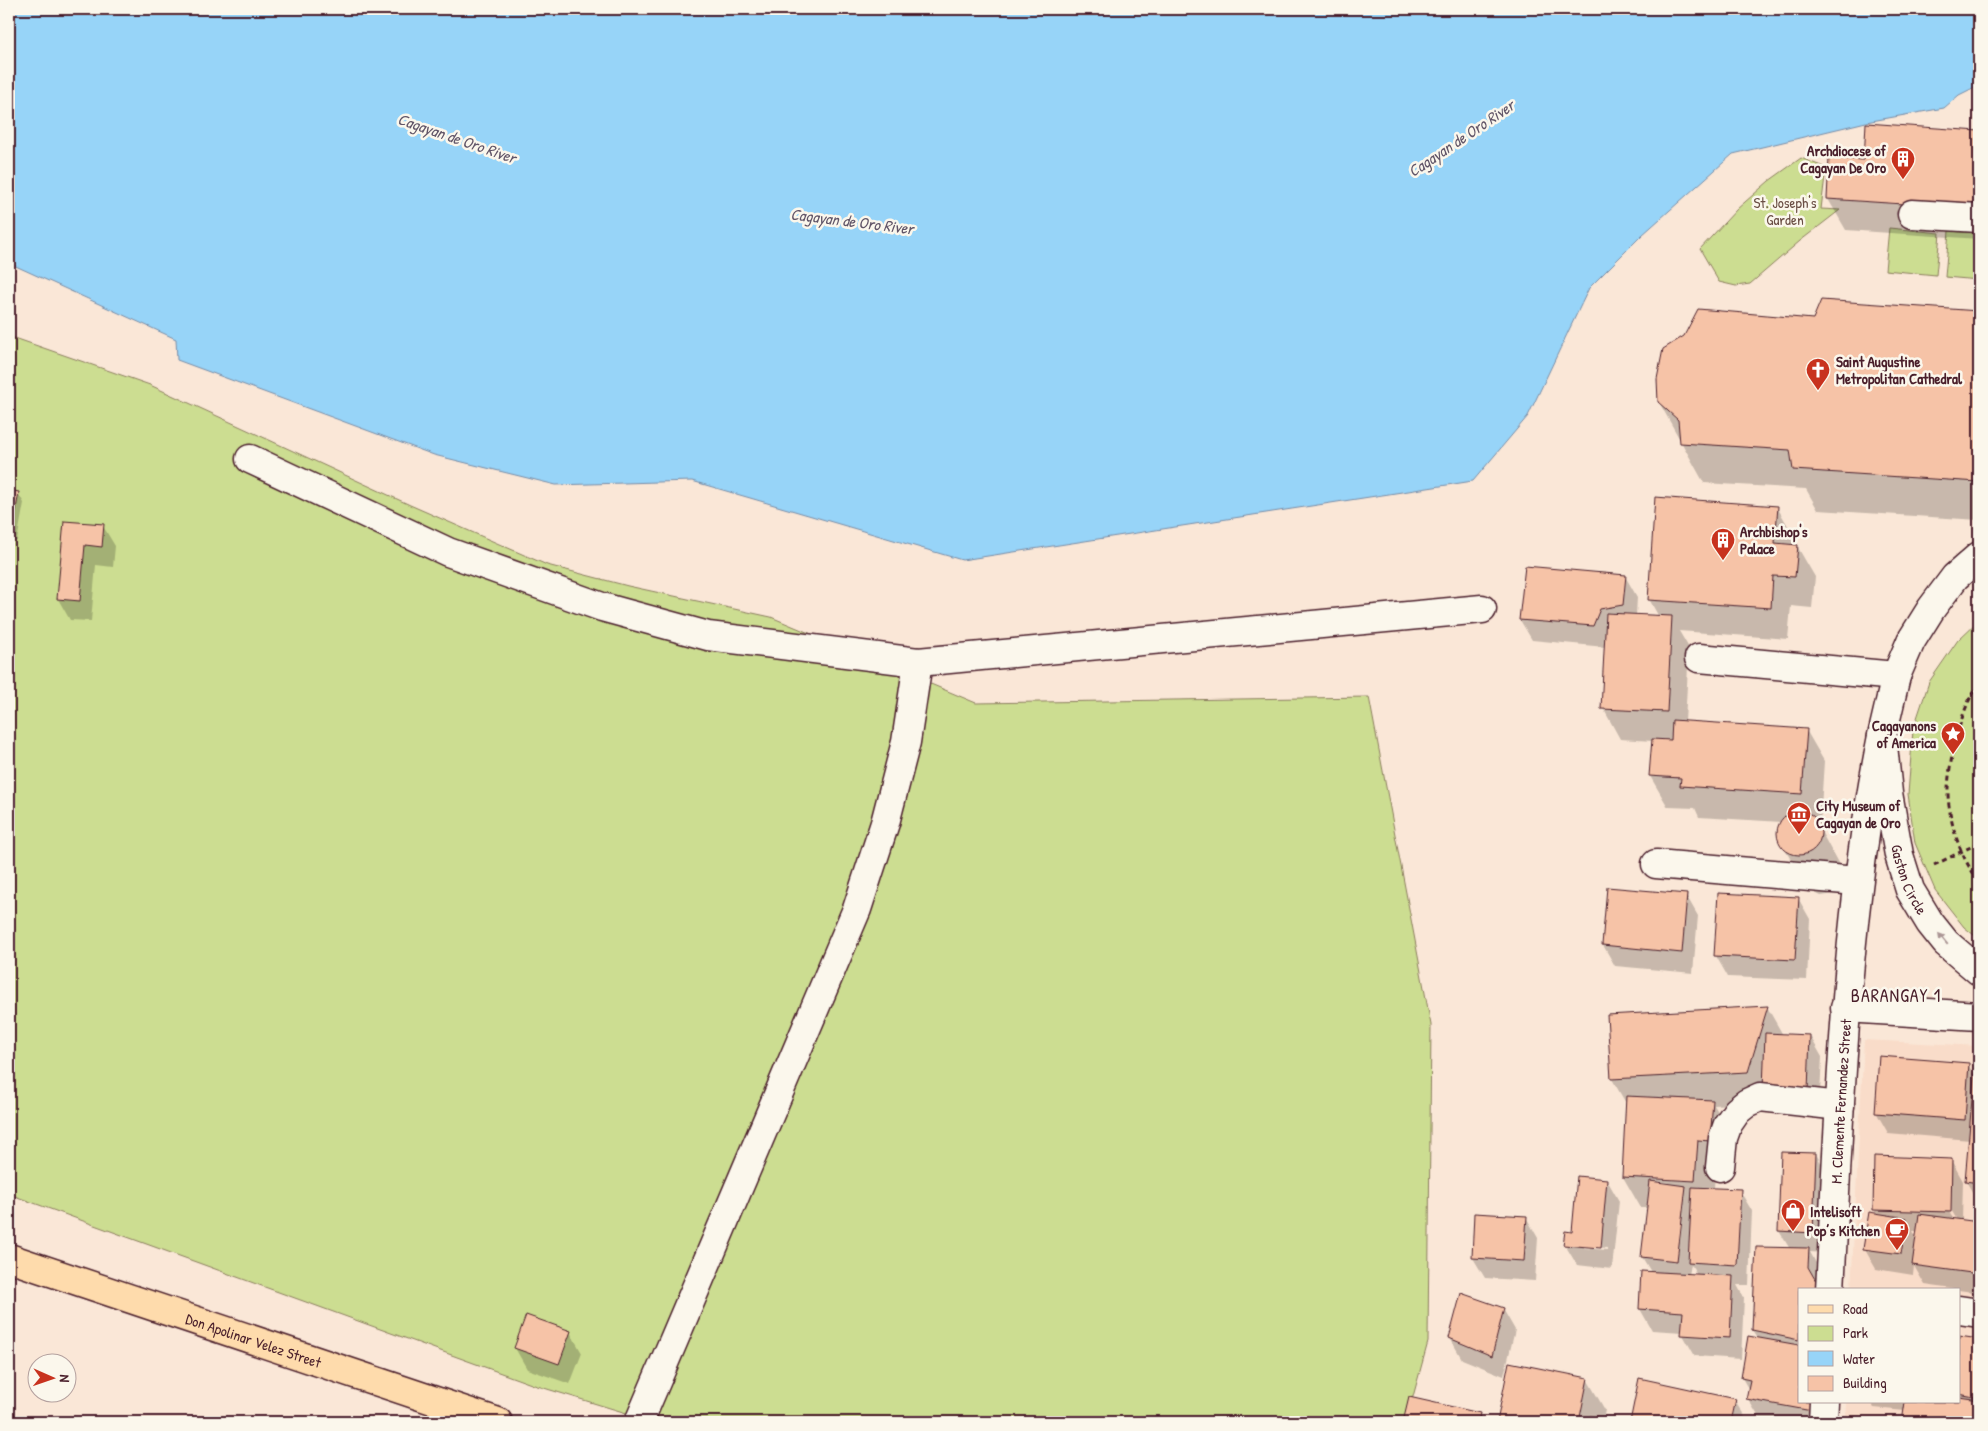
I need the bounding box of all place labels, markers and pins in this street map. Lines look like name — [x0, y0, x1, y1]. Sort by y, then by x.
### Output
place label: Archdiocese of Cagayan De Oro — [1800, 140, 1887, 179]
building icon: Archdiocese of Cagayan De Oro — [1890, 146, 1916, 180]
place label: Saint Augustine Metropolitan Cathedral — [1836, 351, 1963, 390]
church icon: Saint Augustine Metropolitan Cathedral — [1805, 357, 1831, 391]
place label: Archbishop's Palace — [1740, 521, 1808, 559]
building icon: Archbishop's Palace — [1710, 527, 1736, 561]
place label: Cagayanons of America — [1872, 715, 1936, 753]
place icon: Cagayanons of America — [1940, 721, 1966, 755]
place label: City Museum of Cagayan de Oro — [1816, 795, 1901, 834]
museum icon: City Museum of Cagayan de Oro — [1786, 801, 1812, 835]
shop icon: Intelisoft — [1780, 1198, 1806, 1232]
place label: Intelisoft — [1810, 1201, 1862, 1222]
cafe icon: Pop’s Kitchen — [1884, 1217, 1910, 1251]
place label: Pop’s Kitchen — [1807, 1220, 1880, 1242]

